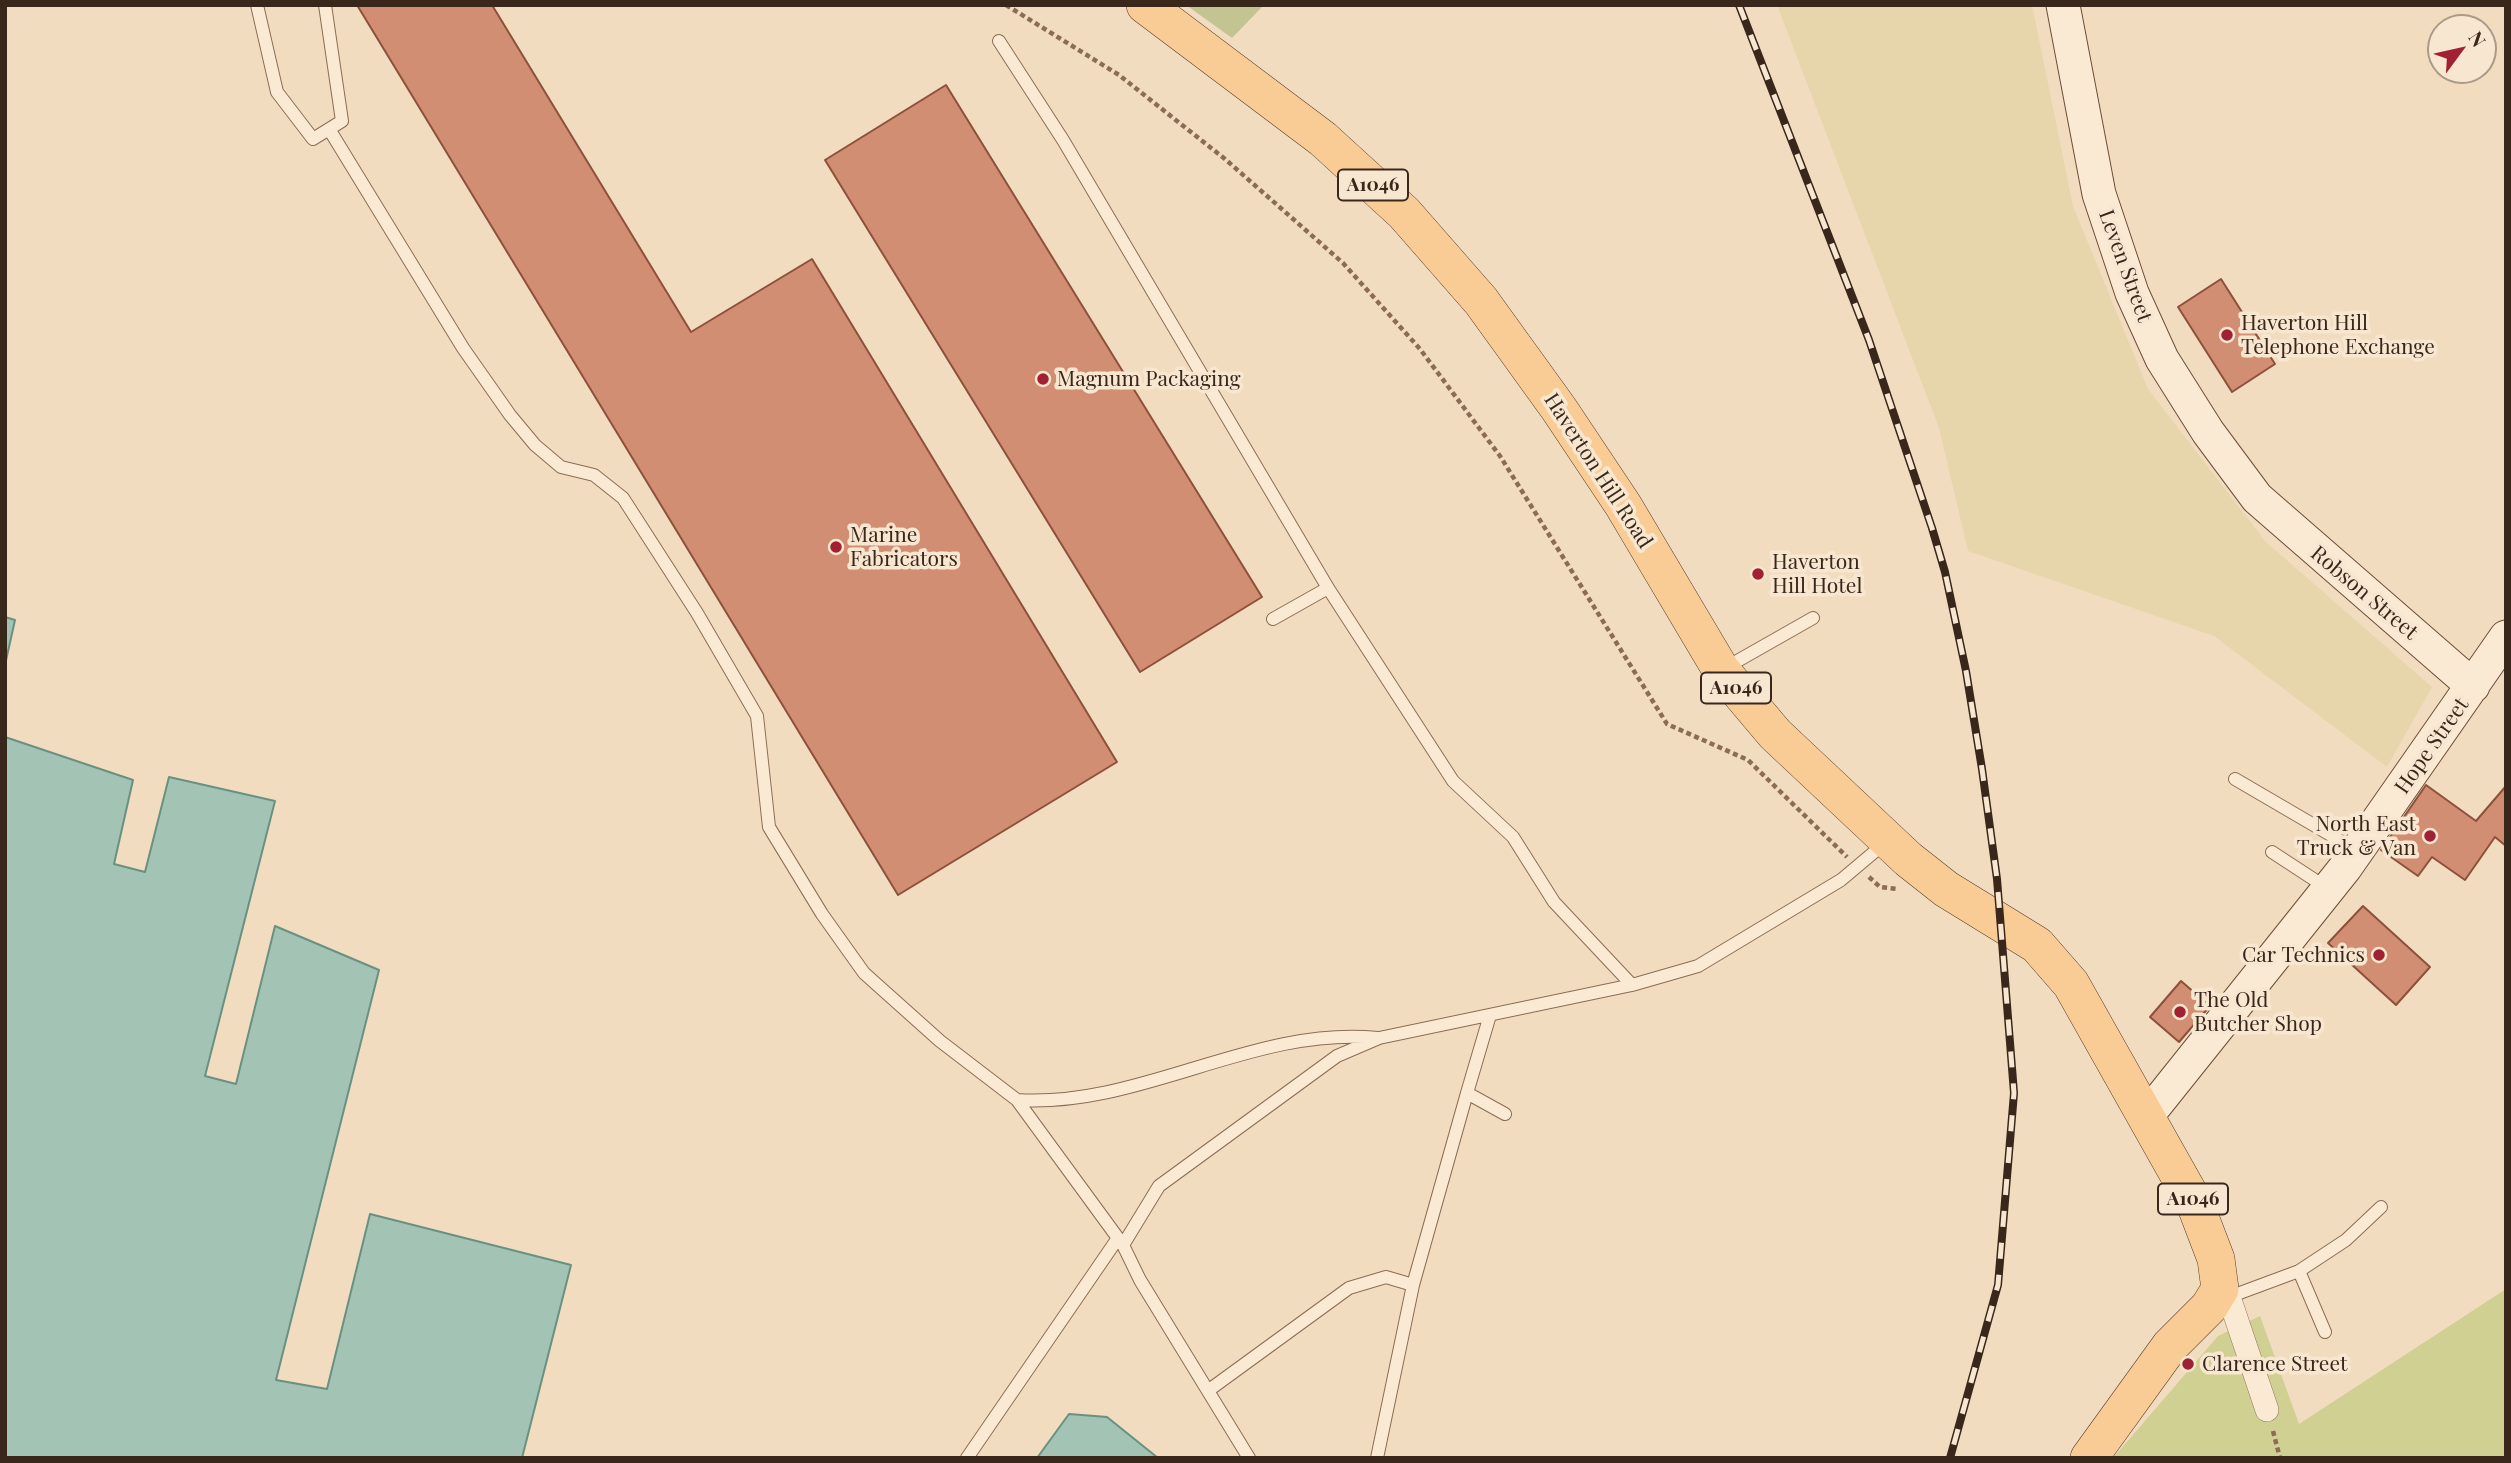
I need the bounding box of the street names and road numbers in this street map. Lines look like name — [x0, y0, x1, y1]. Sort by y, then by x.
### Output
road number: A1046 — [1338, 169, 1408, 200]
street label: Leven Street — [2093, 206, 2157, 326]
street label: Haverton Hill Road — [1538, 389, 1658, 553]
street label: Robson Street — [2305, 541, 2423, 645]
road number: A1046 — [1701, 673, 1771, 704]
street label: Hope Street — [2390, 693, 2474, 799]
road number: A1046 — [2158, 1184, 2228, 1214]

